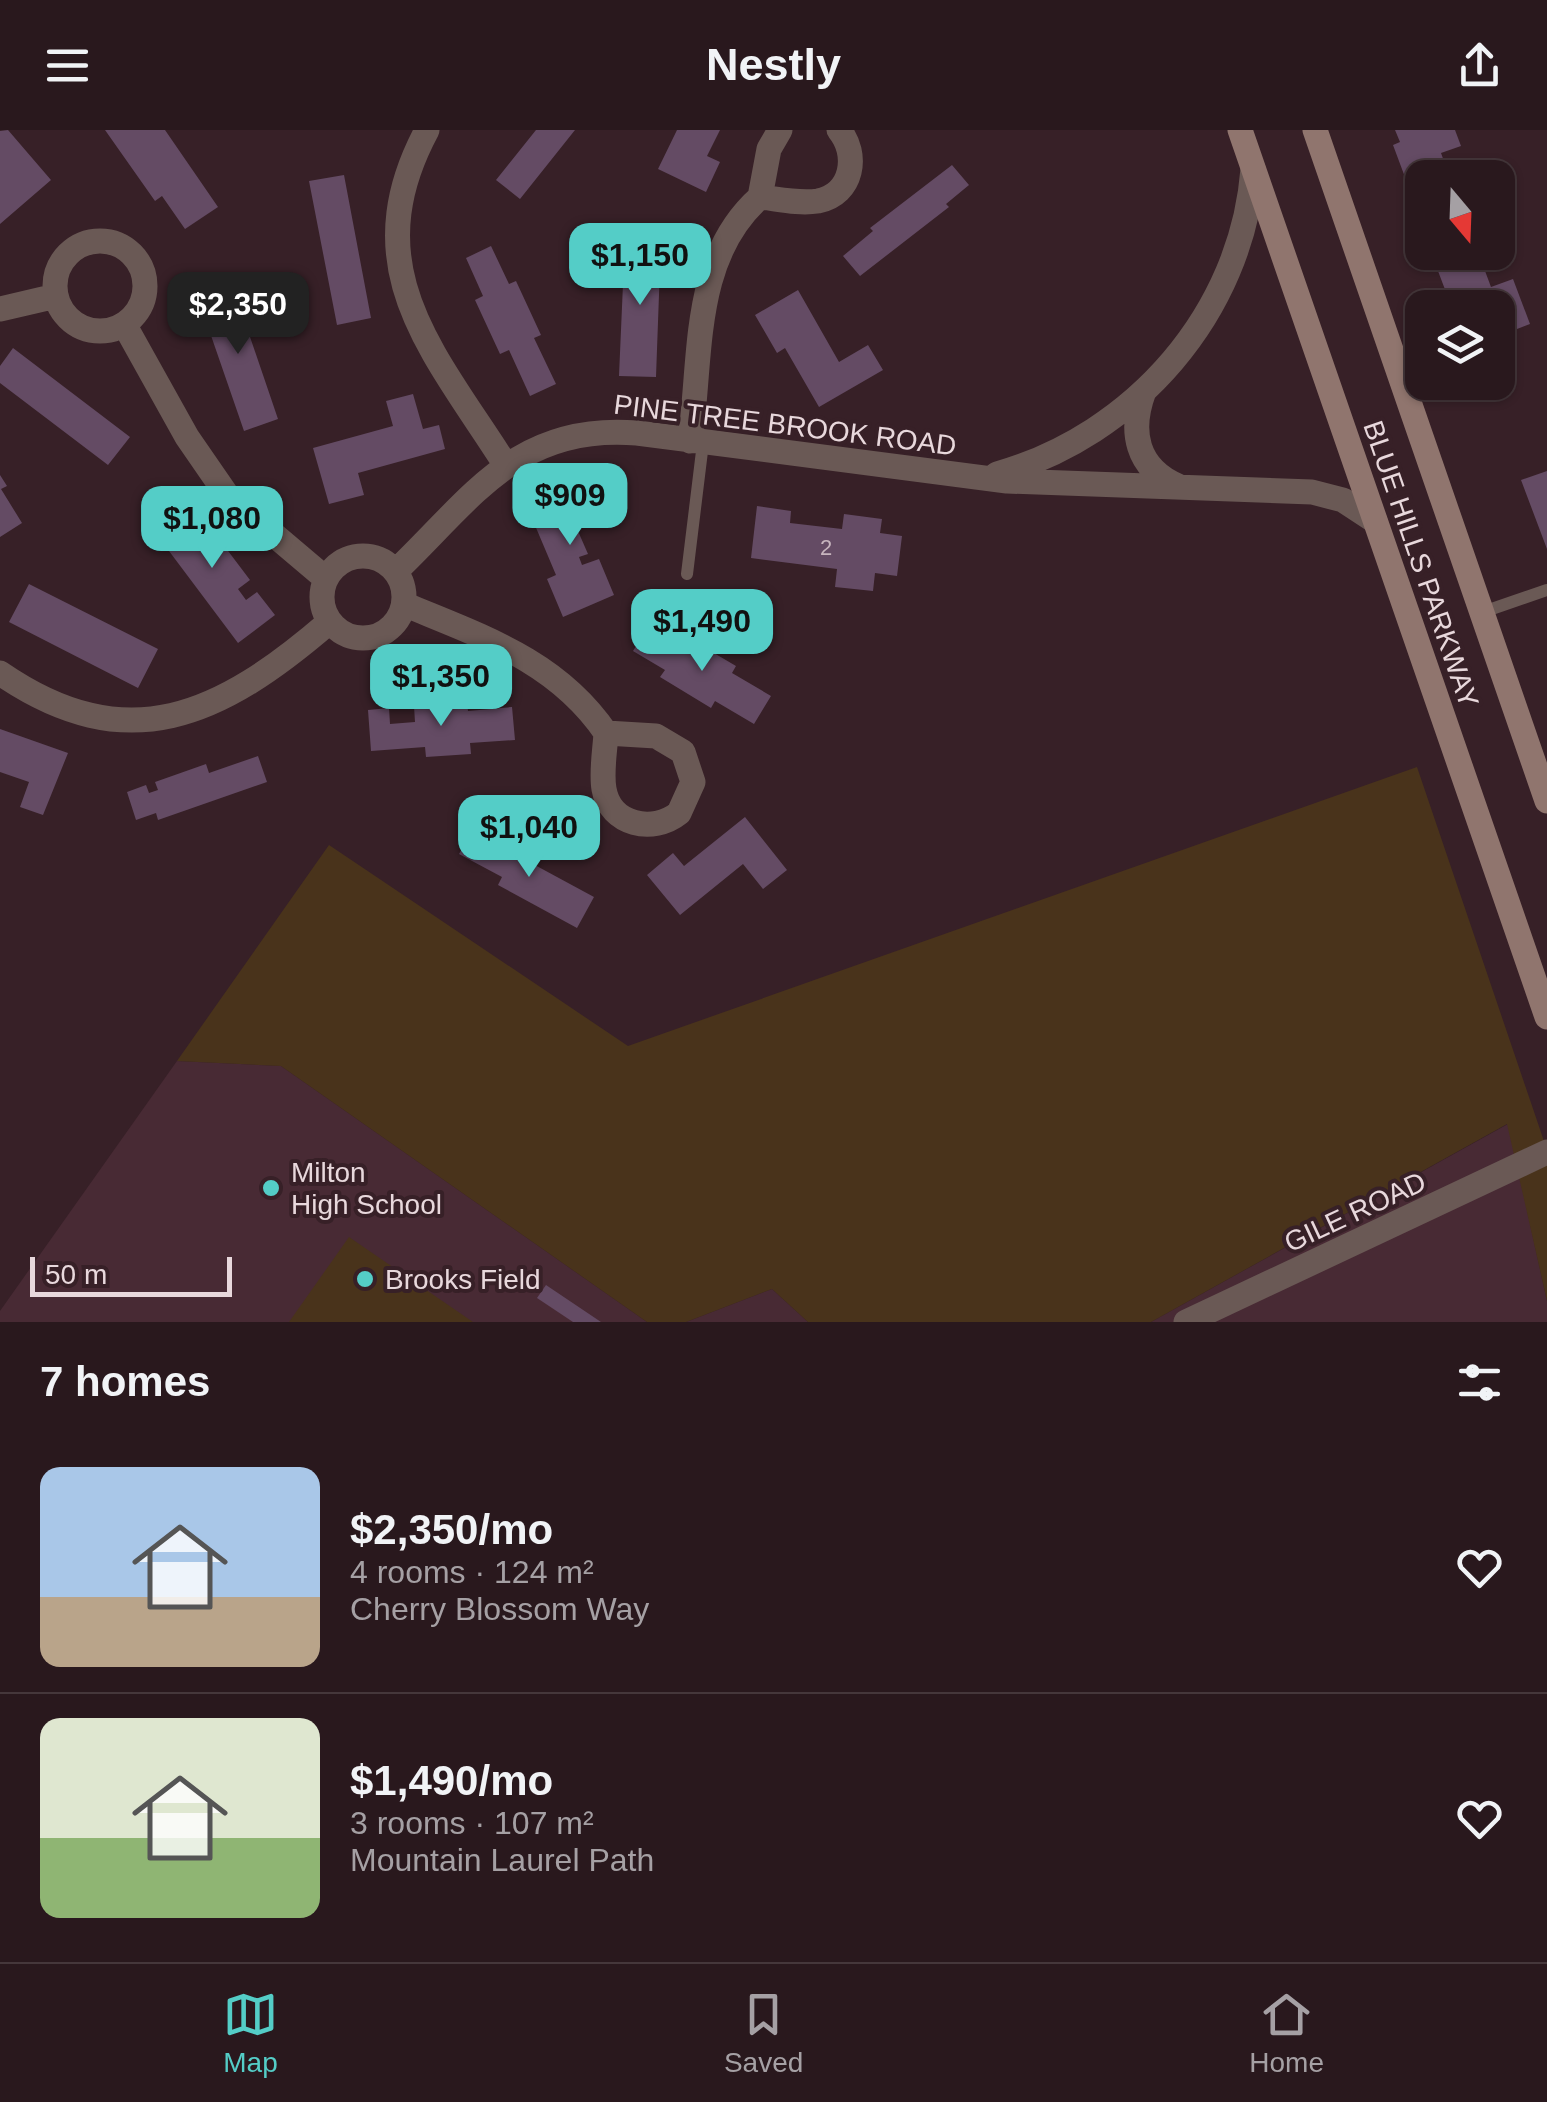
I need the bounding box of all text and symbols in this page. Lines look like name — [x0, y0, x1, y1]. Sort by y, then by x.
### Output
icon: menu — [40, 38, 95, 93]
icon: share — [1452, 38, 1507, 93]
text: Nestly — [706, 39, 841, 90]
north arrow — [1405, 160, 1515, 270]
map controls — [1405, 160, 1515, 400]
pin: $1,150 — [559, 223, 721, 308]
text: $1,150 — [591, 237, 689, 273]
pin: $2,350 — [157, 272, 319, 357]
text: $2,350 — [189, 286, 287, 322]
button: layers — [1405, 290, 1515, 400]
street label: PINE TREE BROOK ROAD — [612, 389, 958, 461]
street label: BLUE HILLS PARKWAY — [1357, 416, 1485, 712]
pin: $909 — [511, 463, 629, 548]
text: $909 — [534, 477, 606, 513]
pin: $1,080 — [131, 486, 293, 571]
text: $1,080 — [163, 500, 261, 536]
house number: 2 — [820, 535, 832, 560]
pin: $1,490 — [621, 589, 783, 674]
text: $1,490 — [653, 603, 751, 639]
pin: $1,350 — [360, 644, 522, 729]
text: $1,350 — [392, 658, 490, 694]
pin: $1,040 — [448, 795, 610, 880]
text: $1,040 — [480, 809, 578, 845]
place label: Milton High School — [291, 1157, 442, 1220]
street label: GILE ROAD — [1279, 1166, 1431, 1258]
marker: Milton High School — [260, 1177, 282, 1199]
scale bar — [30, 1252, 232, 1296]
text: 50 m — [45, 1259, 107, 1290]
place label: Brooks Field — [385, 1264, 541, 1295]
marker: Brooks Field — [354, 1268, 376, 1290]
icon: filters — [1452, 1355, 1507, 1410]
text: 7 homes — [40, 1358, 210, 1405]
text: $2,350/mo — [350, 1506, 553, 1553]
icon: home — [120, 1507, 240, 1627]
icon: heart — [1452, 1540, 1507, 1595]
text: 4 rooms · 124 m² — [350, 1554, 594, 1590]
text: Cherry Blossom Way — [350, 1591, 649, 1627]
text: $1,490/mo — [350, 1757, 553, 1804]
icon: home — [120, 1758, 240, 1878]
icon: heart — [1452, 1791, 1507, 1846]
text: 3 rooms · 107 m² — [350, 1805, 594, 1841]
text: Mountain Laurel Path — [350, 1842, 654, 1878]
tab: Map — [223, 1987, 278, 2079]
tab: Saved — [724, 1987, 803, 2079]
tab: Home — [1249, 1987, 1324, 2079]

